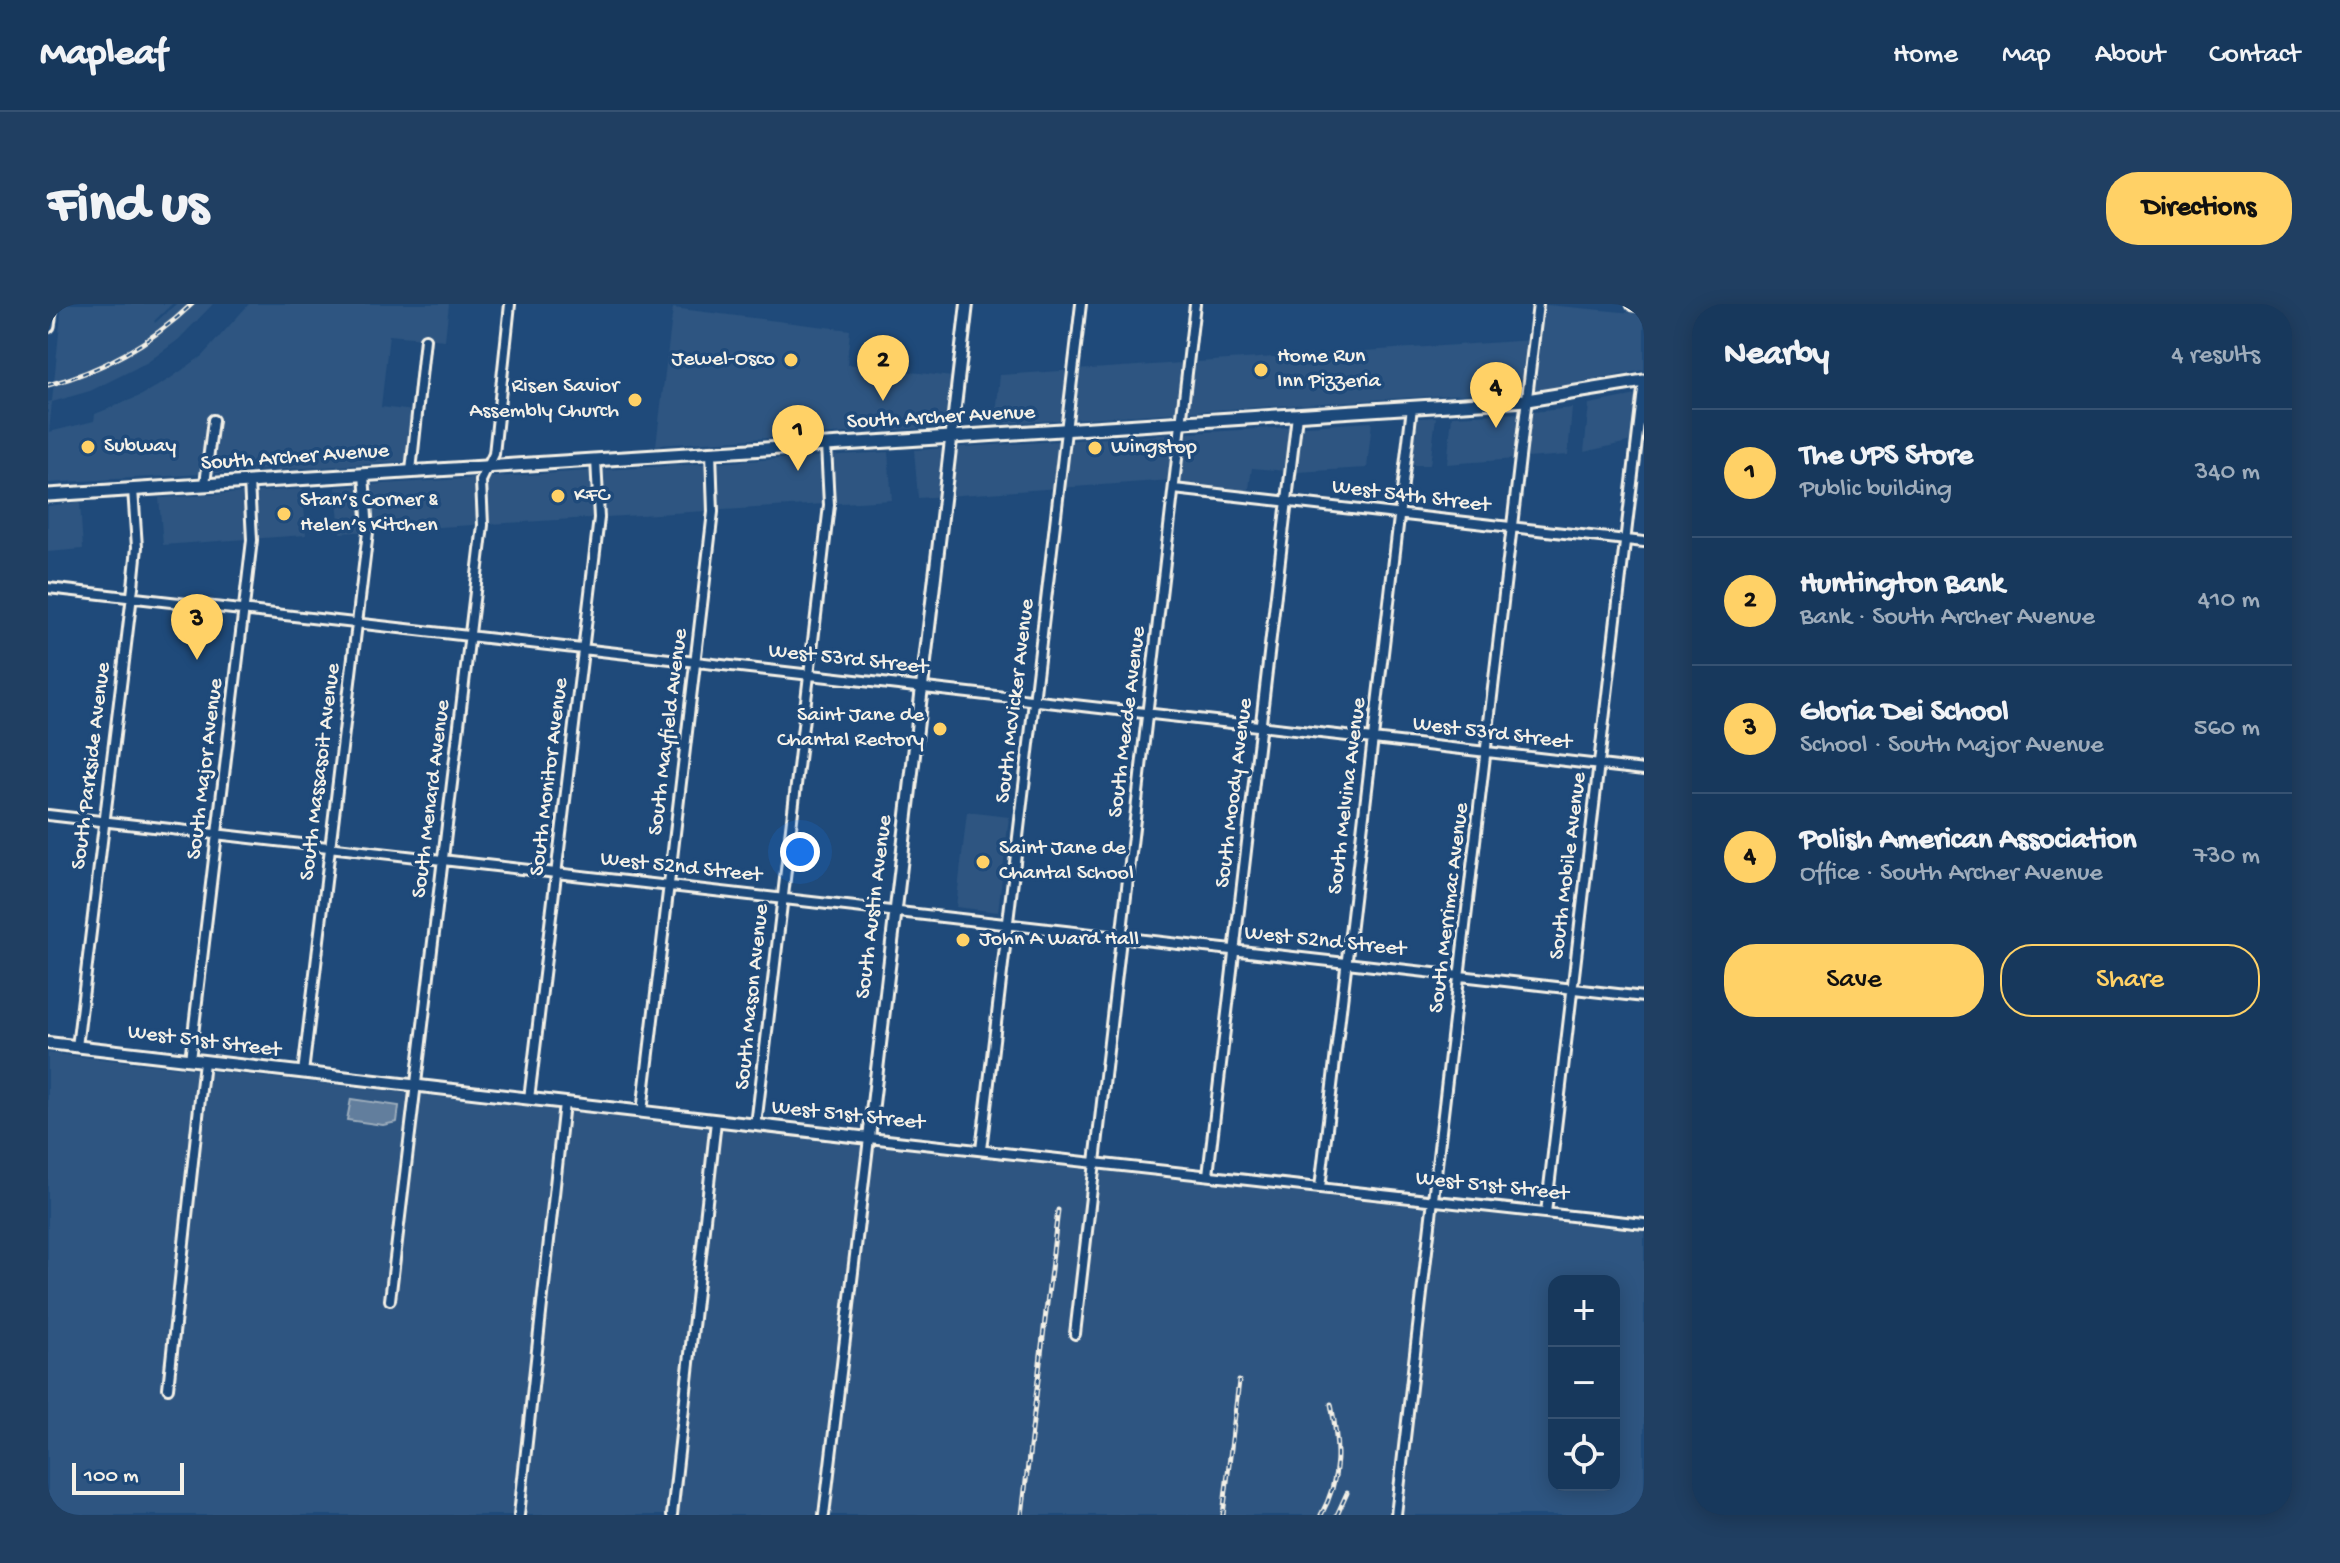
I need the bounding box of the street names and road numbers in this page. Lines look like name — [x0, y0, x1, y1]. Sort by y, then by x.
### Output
street label: South Archer Avenue — [846, 400, 1036, 436]
street label: South Archer Avenue — [200, 438, 391, 478]
street label: West 54th Street — [1331, 474, 1493, 520]
street label: South McVicker Avenue — [991, 597, 1042, 805]
street label: South Meade Avenue — [1103, 624, 1153, 819]
street label: South Mayfield Avenue — [643, 626, 695, 837]
street label: West 53rd Street — [767, 639, 931, 681]
street label: South Parkside Avenue — [66, 660, 118, 871]
street label: South Massasoit Avenue — [295, 661, 347, 882]
street label: South Major Avenue — [182, 676, 230, 861]
street label: South Monitor Avenue — [525, 676, 575, 878]
street label: South Moody Avenue — [1210, 696, 1260, 889]
street label: South Melvina Avenue — [1323, 696, 1373, 896]
street label: South Menard Avenue — [407, 698, 457, 899]
street label: West 53rd Street — [1411, 711, 1575, 757]
street label: South Mobile Avenue — [1545, 770, 1593, 961]
street label: South Merrimac Avenue — [1424, 801, 1476, 1015]
street label: South Austin Avenue — [851, 813, 899, 1000]
street label: West 52nd Street — [599, 847, 765, 890]
street label: South Mason Avenue — [730, 902, 776, 1091]
street label: West 52nd Street — [1243, 921, 1409, 964]
street label: West 51st Street — [126, 1020, 284, 1065]
street label: West 51st Street — [770, 1095, 928, 1137]
street label: West 51st Street — [1414, 1166, 1572, 1208]

